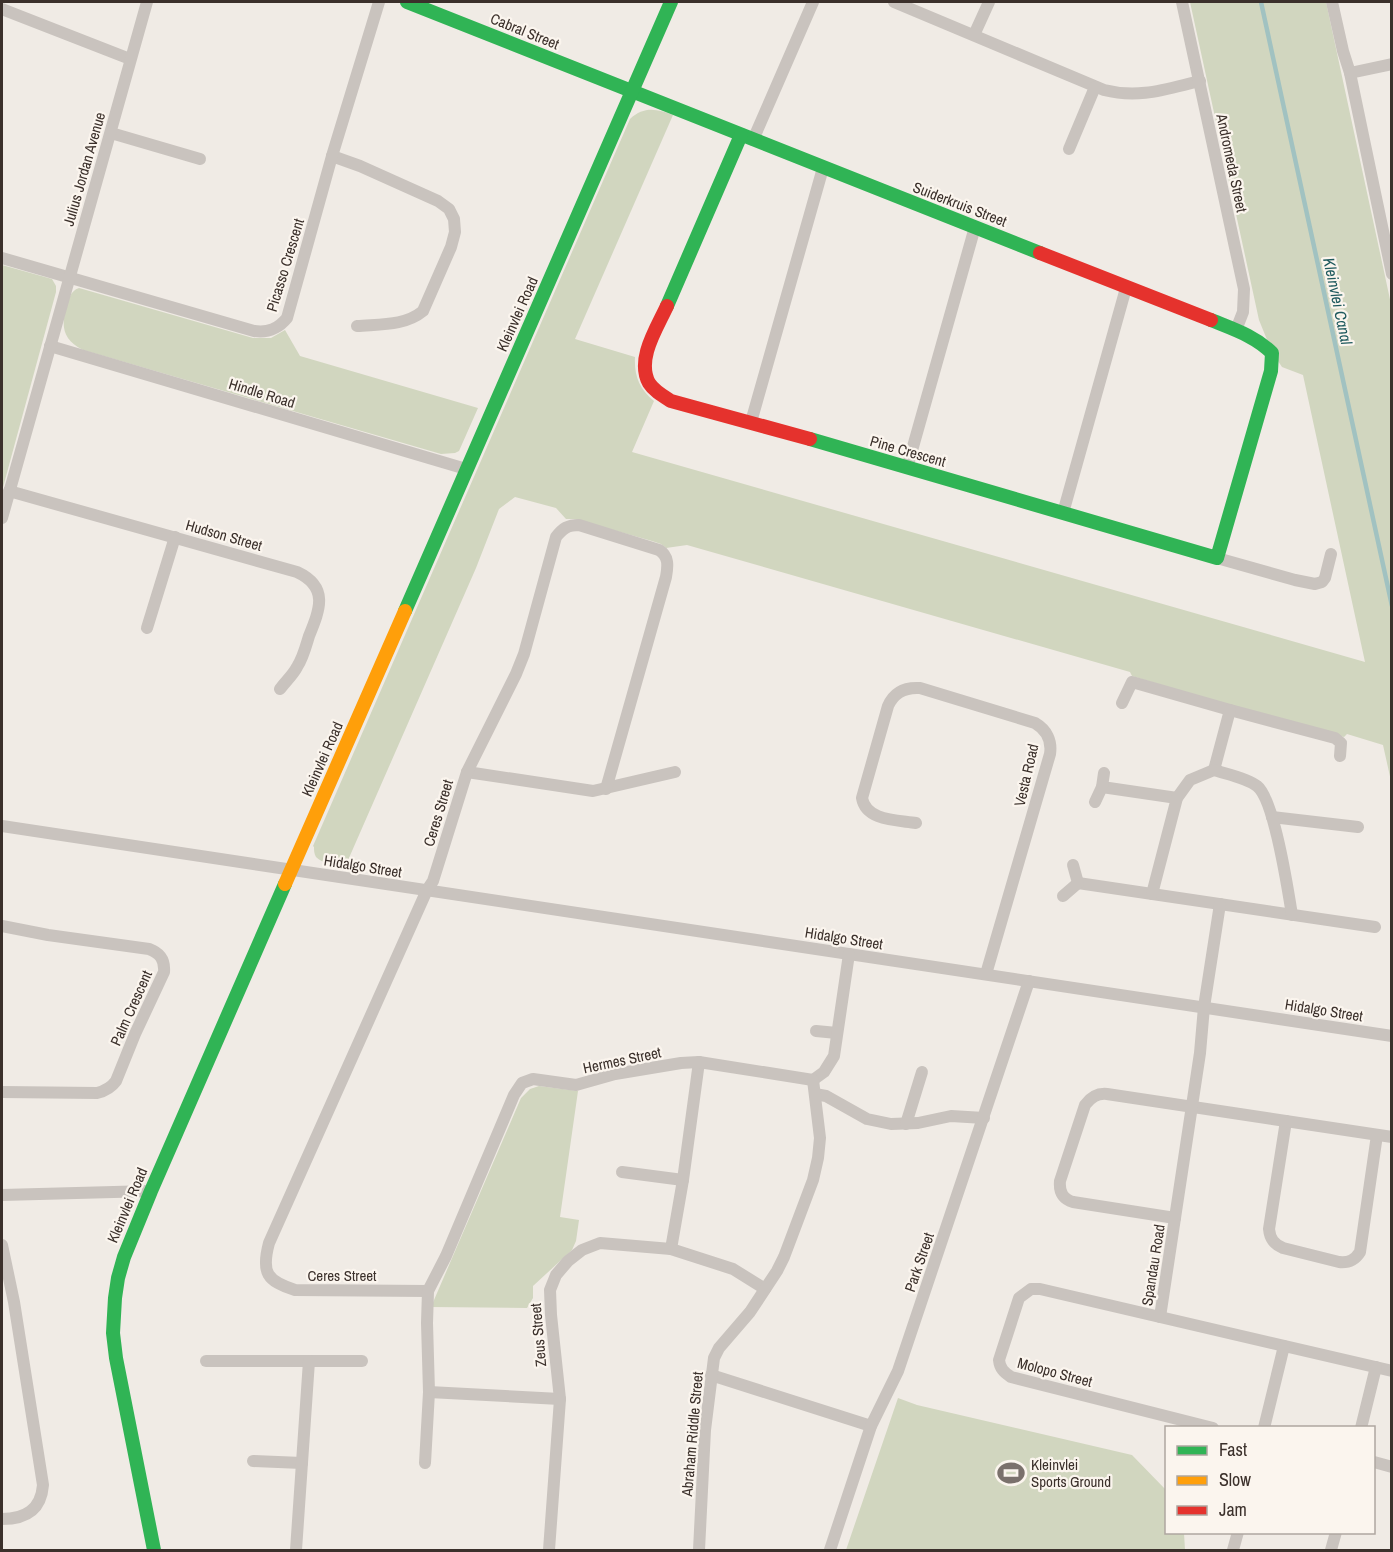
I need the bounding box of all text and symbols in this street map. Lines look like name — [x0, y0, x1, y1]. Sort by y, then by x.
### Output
street label: Cabral Street — [487, 8, 563, 55]
street label: Julius Jordan Avenue — [58, 110, 110, 228]
street label: Andromeda Street — [1211, 111, 1253, 215]
street label: Suiderkruis Street — [910, 176, 1011, 232]
street label: Picasso Crescent — [261, 215, 309, 314]
water label: Kleinvlei Canal — [1318, 256, 1358, 348]
street label: Kleinvlei Road — [491, 273, 543, 355]
street label: Hindle Road — [226, 373, 298, 413]
street label: Pine Crescent — [868, 430, 949, 472]
street label: Hudson Street — [183, 514, 265, 556]
street label: Kleinvlei Road — [296, 718, 348, 800]
street label: Vesta Road — [1009, 742, 1043, 808]
street label: Ceres Street — [418, 776, 458, 849]
street label: Hidalgo Street — [323, 849, 404, 883]
street label: Hidalgo Street — [804, 921, 885, 955]
street label: Palm Crescent — [105, 966, 157, 1049]
street label: Hidalgo Street — [1284, 993, 1365, 1027]
street label: Hermes Street — [581, 1041, 664, 1079]
street label: Kleinvlei Road — [102, 1164, 152, 1246]
street label: Spandau Road — [1136, 1223, 1170, 1307]
street label: Park Street — [899, 1229, 939, 1295]
street label: Ceres Street — [307, 1265, 377, 1286]
street label: Zeus Street — [525, 1302, 551, 1368]
street label: Molopo Street — [1015, 1352, 1095, 1392]
street label: Abraham Riddle Street — [676, 1370, 708, 1498]
legend — [1165, 1426, 1375, 1534]
text: Fast — [1219, 1437, 1247, 1462]
place label: Kleinvlei Sports Ground — [1031, 1454, 1111, 1492]
sports icon: Kleinvlei Sports Ground — [996, 1458, 1026, 1488]
text: Slow — [1219, 1467, 1251, 1492]
text: Jam — [1219, 1497, 1247, 1522]

